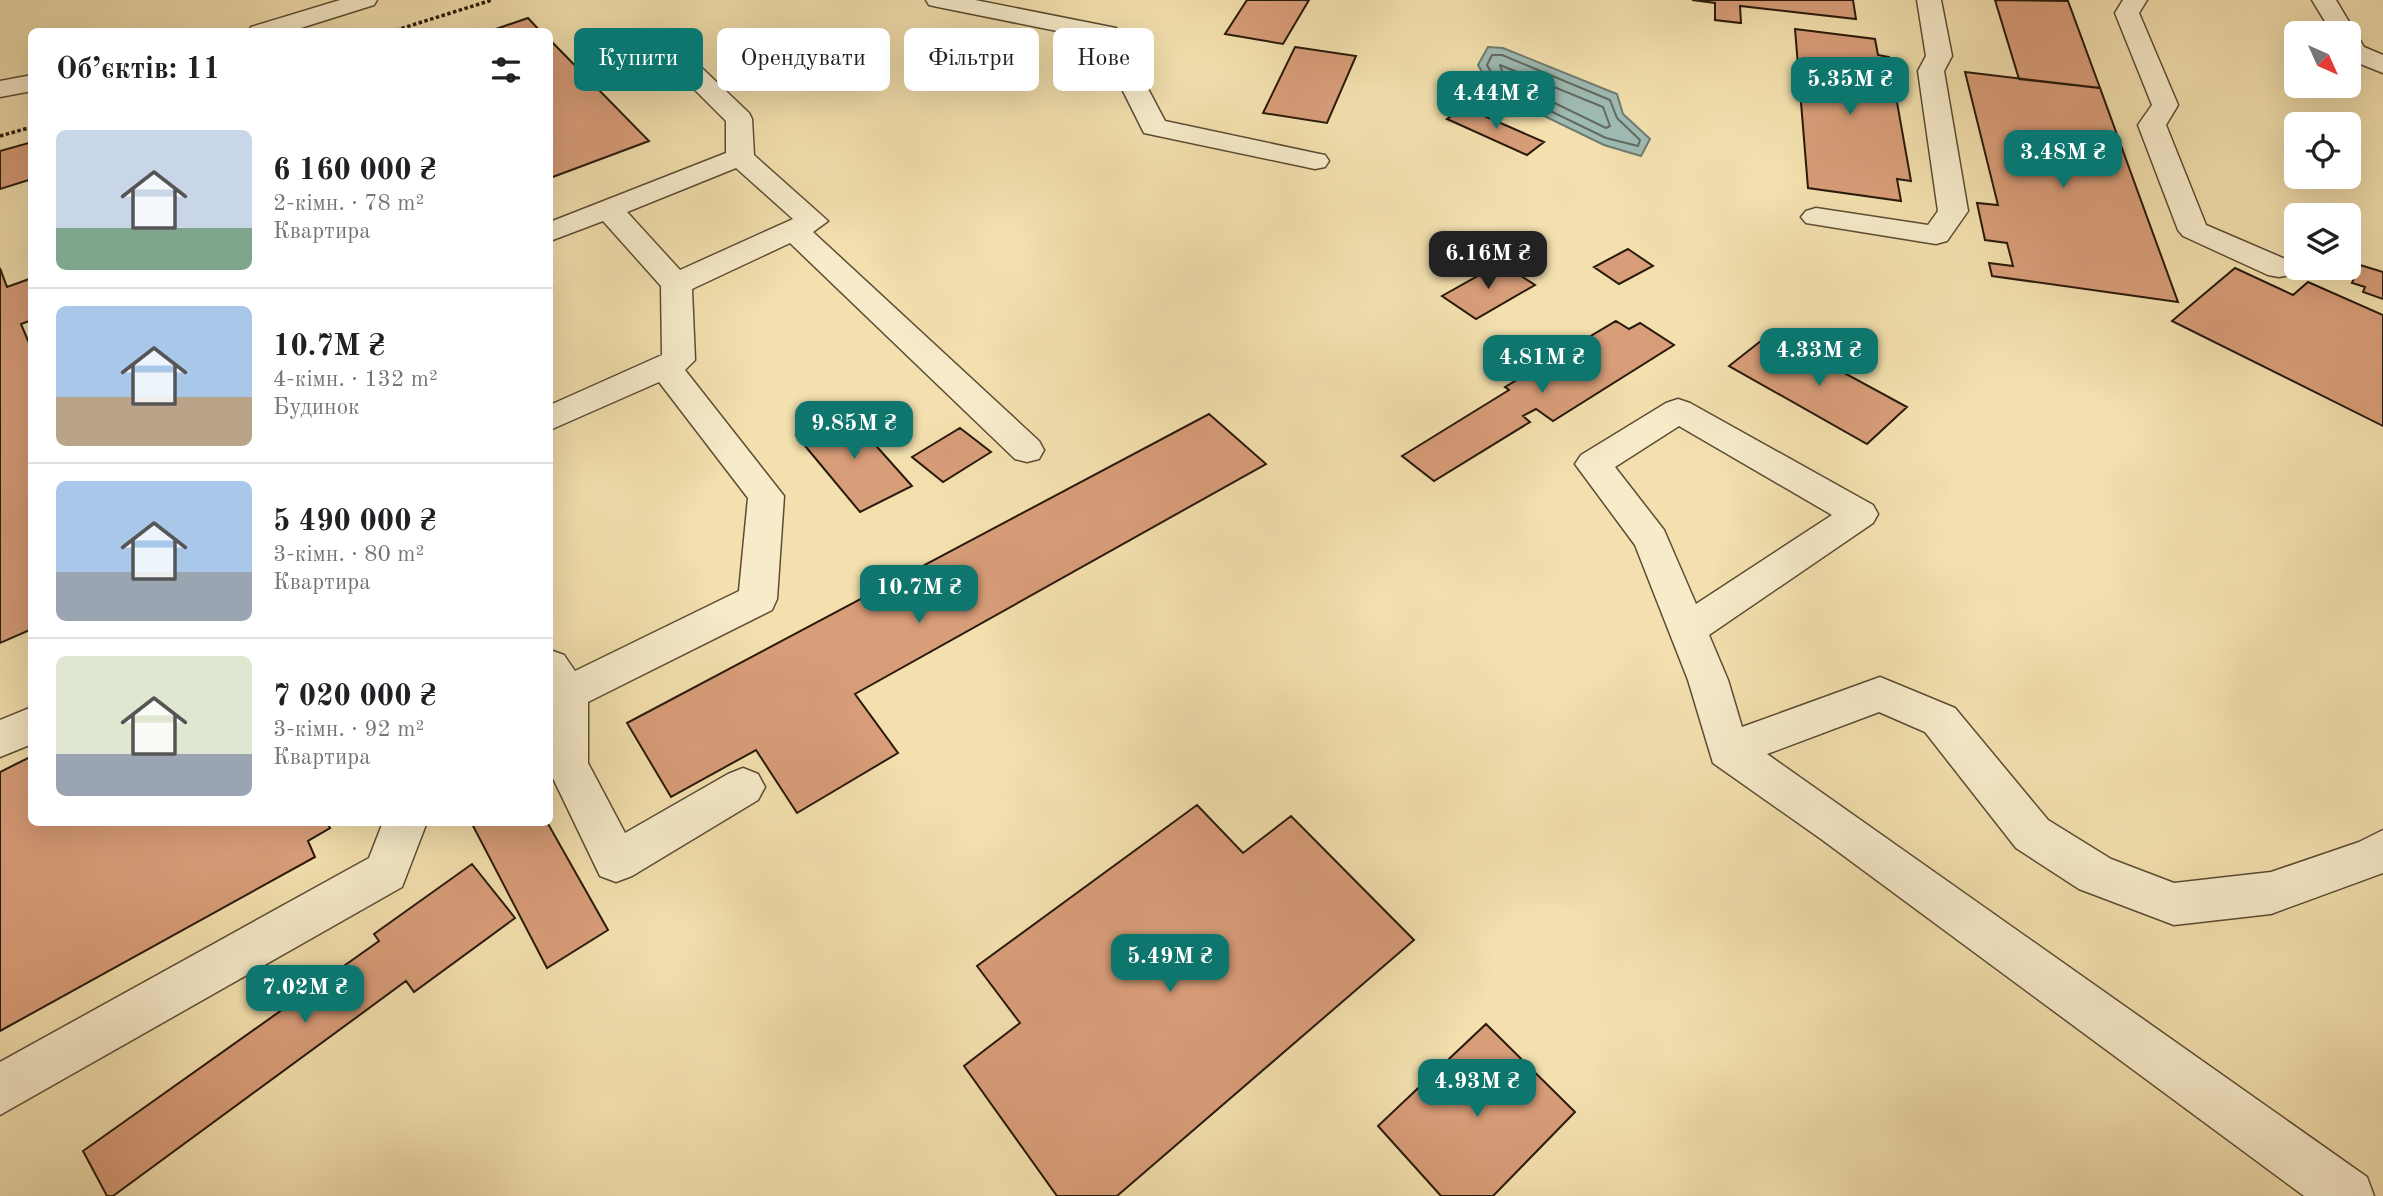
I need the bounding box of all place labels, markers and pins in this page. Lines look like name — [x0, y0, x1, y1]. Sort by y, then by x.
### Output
pin: 5.35M ₴ — [1785, 58, 1915, 117]
pin: 4.44M ₴ — [1431, 72, 1561, 131]
pin: 3.48M ₴ — [1998, 130, 2128, 190]
pin: 6.16M ₴ — [1423, 232, 1553, 291]
pin: 4.33M ₴ — [1754, 328, 1884, 388]
pin: 4.81M ₴ — [1477, 336, 1607, 395]
pin: 9.85M ₴ — [789, 402, 919, 461]
pin: 10.7M ₴ — [854, 566, 984, 625]
pin: 5.49M ₴ — [1105, 934, 1235, 994]
pin: 7.02M ₴ — [240, 965, 370, 1025]
pin: 4.93M ₴ — [1412, 1060, 1542, 1119]

